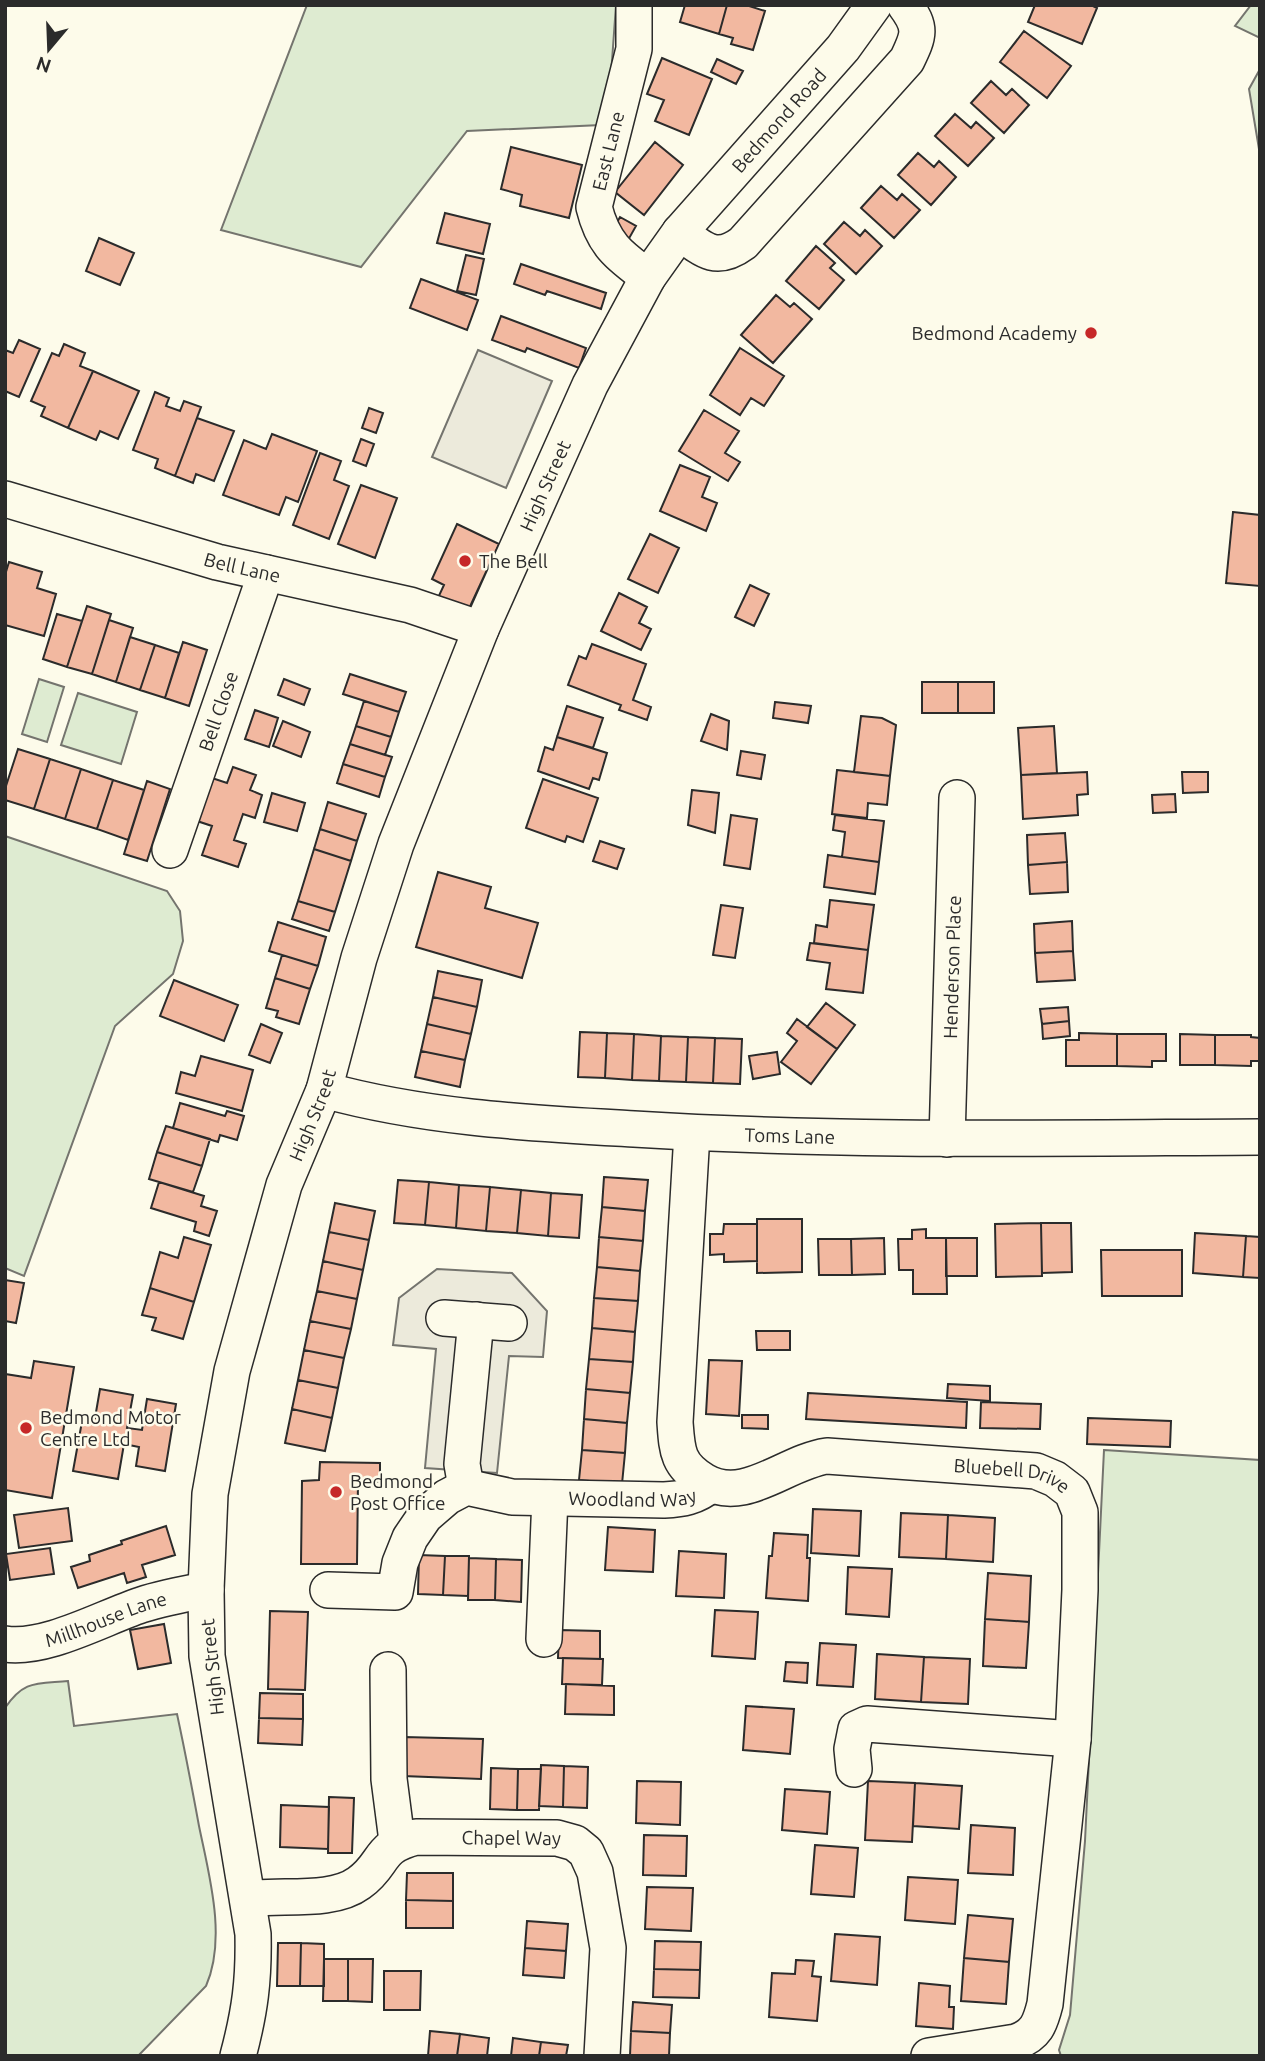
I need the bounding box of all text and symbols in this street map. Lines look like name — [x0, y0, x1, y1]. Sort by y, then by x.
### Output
north arrow — [14, 14, 84, 84]
text: N — [33, 52, 54, 78]
street label: Bedmond Road — [727, 64, 831, 177]
street label: East Lane — [587, 109, 629, 193]
place label: Bedmond Academy — [911, 322, 1077, 344]
marker: Bedmond Academy — [1083, 325, 1099, 341]
street label: High Street — [515, 436, 575, 535]
street label: Bell Lane — [201, 548, 283, 587]
place label: The Bell — [479, 550, 548, 572]
marker: The Bell — [457, 553, 473, 569]
street label: Bell Close — [194, 668, 242, 754]
street label: Henderson Place — [939, 895, 965, 1039]
street label: High Street — [284, 1066, 340, 1164]
street label: Toms Lane — [744, 1123, 835, 1148]
place label: Bedmond Motor Centre Ltd — [40, 1406, 181, 1450]
marker: Bedmond Motor Centre Ltd — [18, 1420, 34, 1436]
street label: Bluebell Drive — [953, 1454, 1075, 1498]
place label: Bedmond Post Office — [350, 1470, 445, 1514]
marker: Bedmond Post Office — [328, 1484, 344, 1500]
street label: Woodland Way — [568, 1484, 699, 1511]
street label: Millhouse Lane — [43, 1587, 169, 1651]
street label: High Street — [196, 1617, 228, 1716]
street label: Chapel Way — [461, 1826, 561, 1849]

